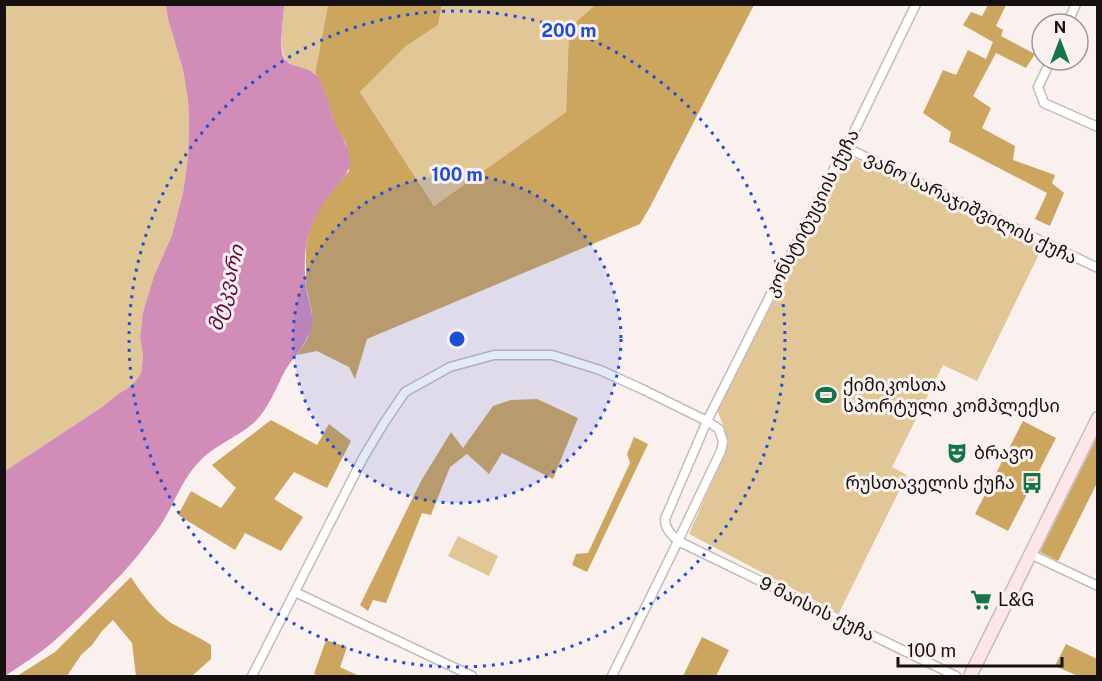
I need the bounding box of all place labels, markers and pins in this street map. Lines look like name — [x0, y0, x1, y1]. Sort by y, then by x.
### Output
centre of rings — [447, 329, 467, 349]
place label: ქიმიკოსთა სპორტული კომპლექსი — [843, 374, 1060, 417]
sports icon: ქიმიკოსთა სპორტული კომპლექსი — [814, 383, 838, 407]
theatre icon: ბრავო — [945, 441, 969, 465]
place label: ბრავო — [974, 442, 1034, 464]
bus stop icon: რუსთაველის ქუჩა — [1020, 471, 1044, 495]
place label: რუსთაველის ქუჩა — [845, 472, 1015, 494]
supermarket icon: L&G — [969, 588, 993, 612]
place label: L&G — [998, 589, 1034, 610]

